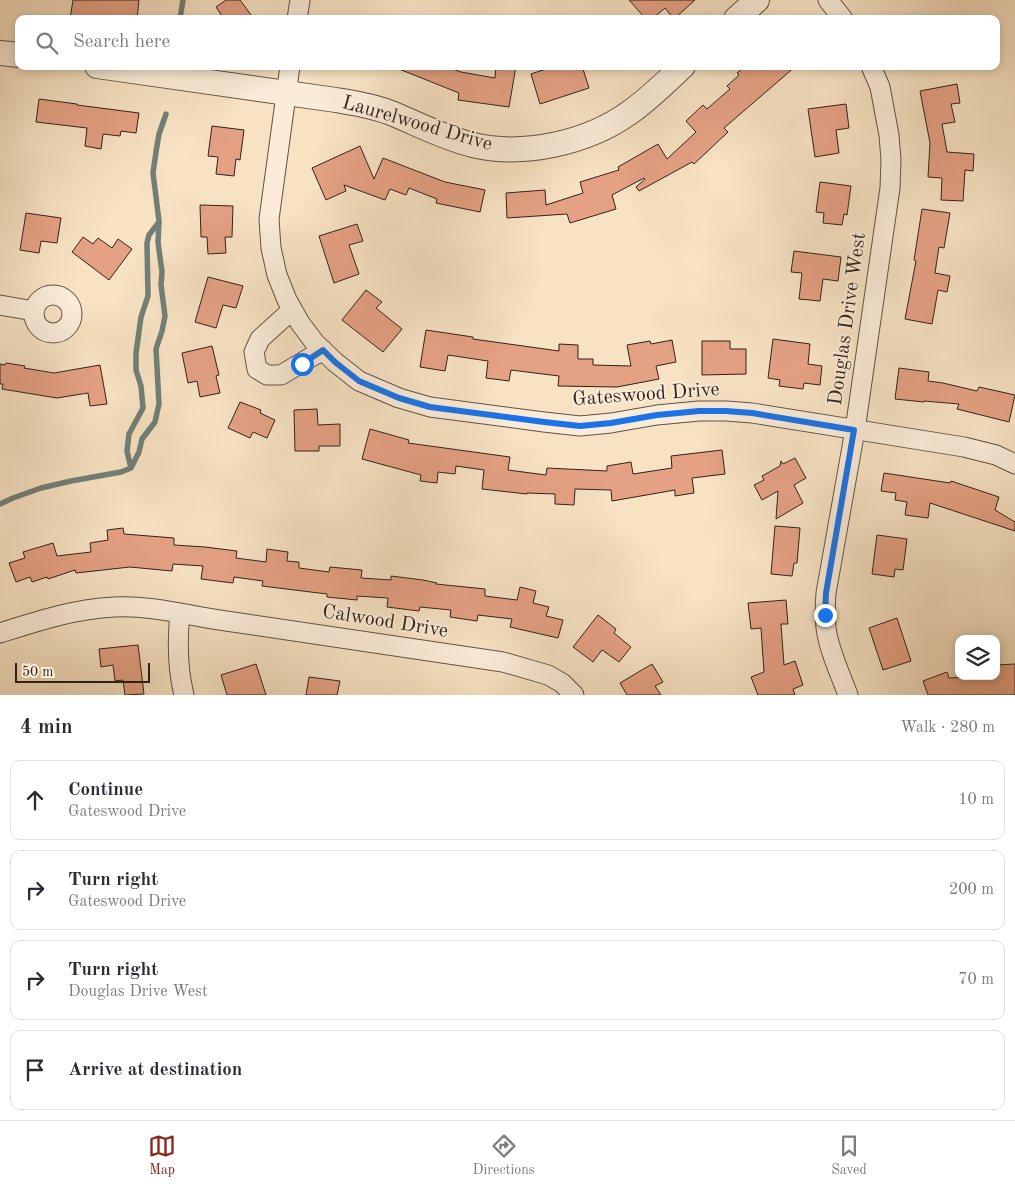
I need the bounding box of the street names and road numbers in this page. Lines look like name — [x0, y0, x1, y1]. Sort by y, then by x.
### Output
street label: Laurelwood Drive — [340, 93, 494, 155]
street label: Douglas Drive West — [826, 231, 870, 407]
street label: Gateswood Drive — [572, 380, 720, 410]
street label: Calwood Drive — [321, 602, 449, 642]

